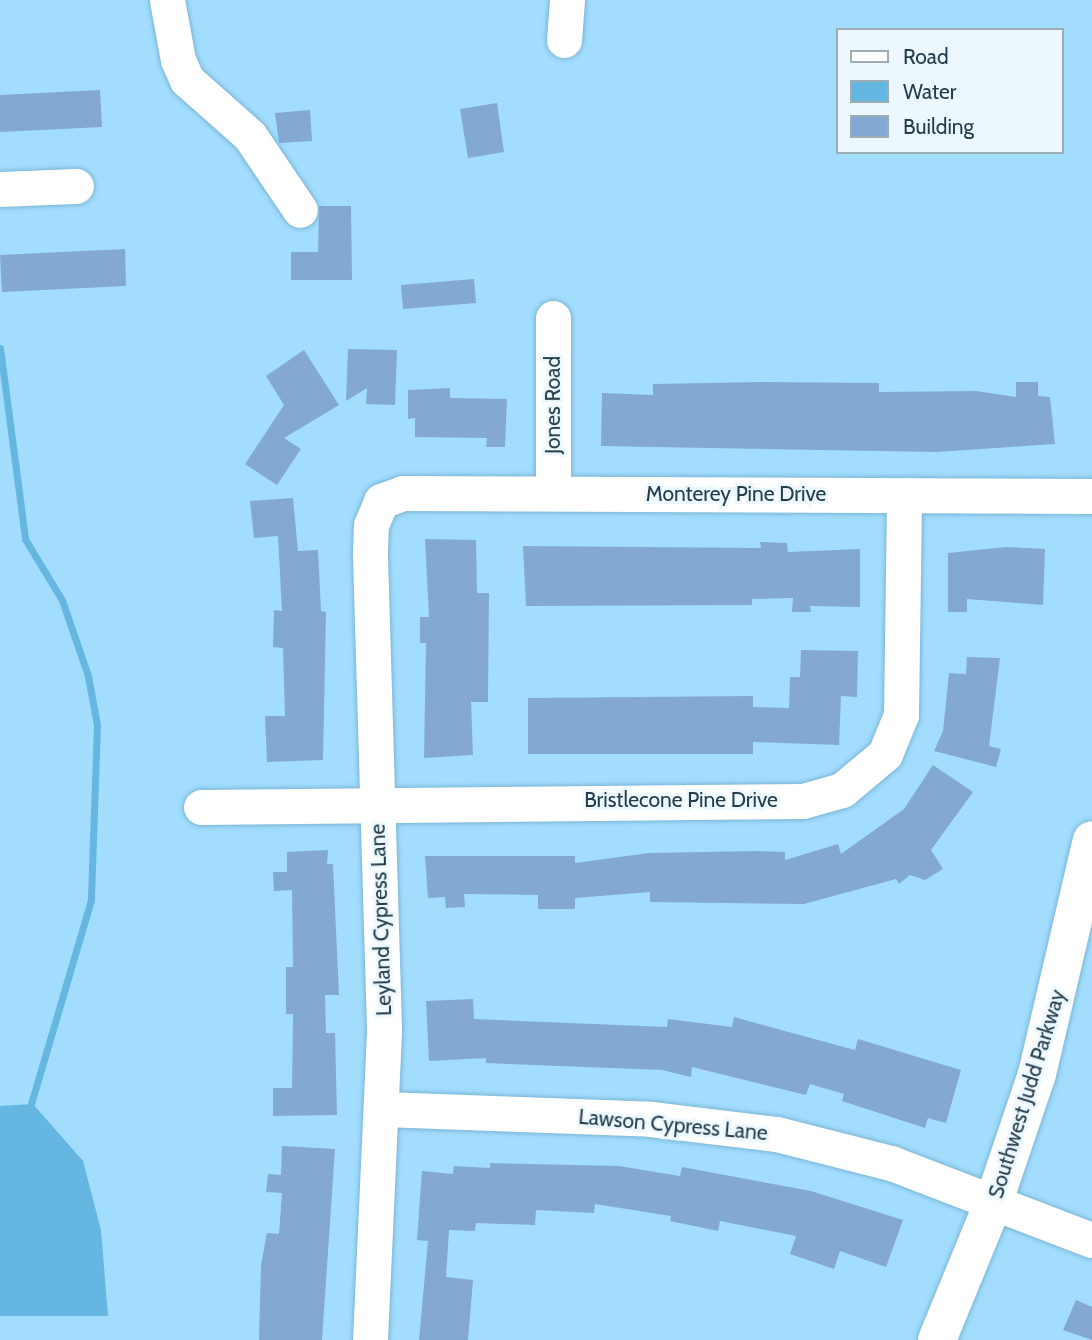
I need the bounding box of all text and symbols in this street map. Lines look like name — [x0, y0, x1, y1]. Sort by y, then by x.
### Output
legend — [836, 28, 1064, 154]
text: Road — [903, 44, 949, 69]
text: Water — [903, 79, 956, 104]
text: Building — [903, 114, 974, 139]
street label: Jones Road — [540, 356, 566, 454]
street label: Monterey Pine Drive — [646, 481, 826, 507]
street label: Bristlecone Pine Drive — [584, 787, 778, 813]
street label: Leyland Cypress Lane — [365, 824, 397, 1016]
street label: Southwest Judd Parkway — [983, 987, 1071, 1201]
street label: Lawson Cypress Lane — [577, 1104, 769, 1146]

